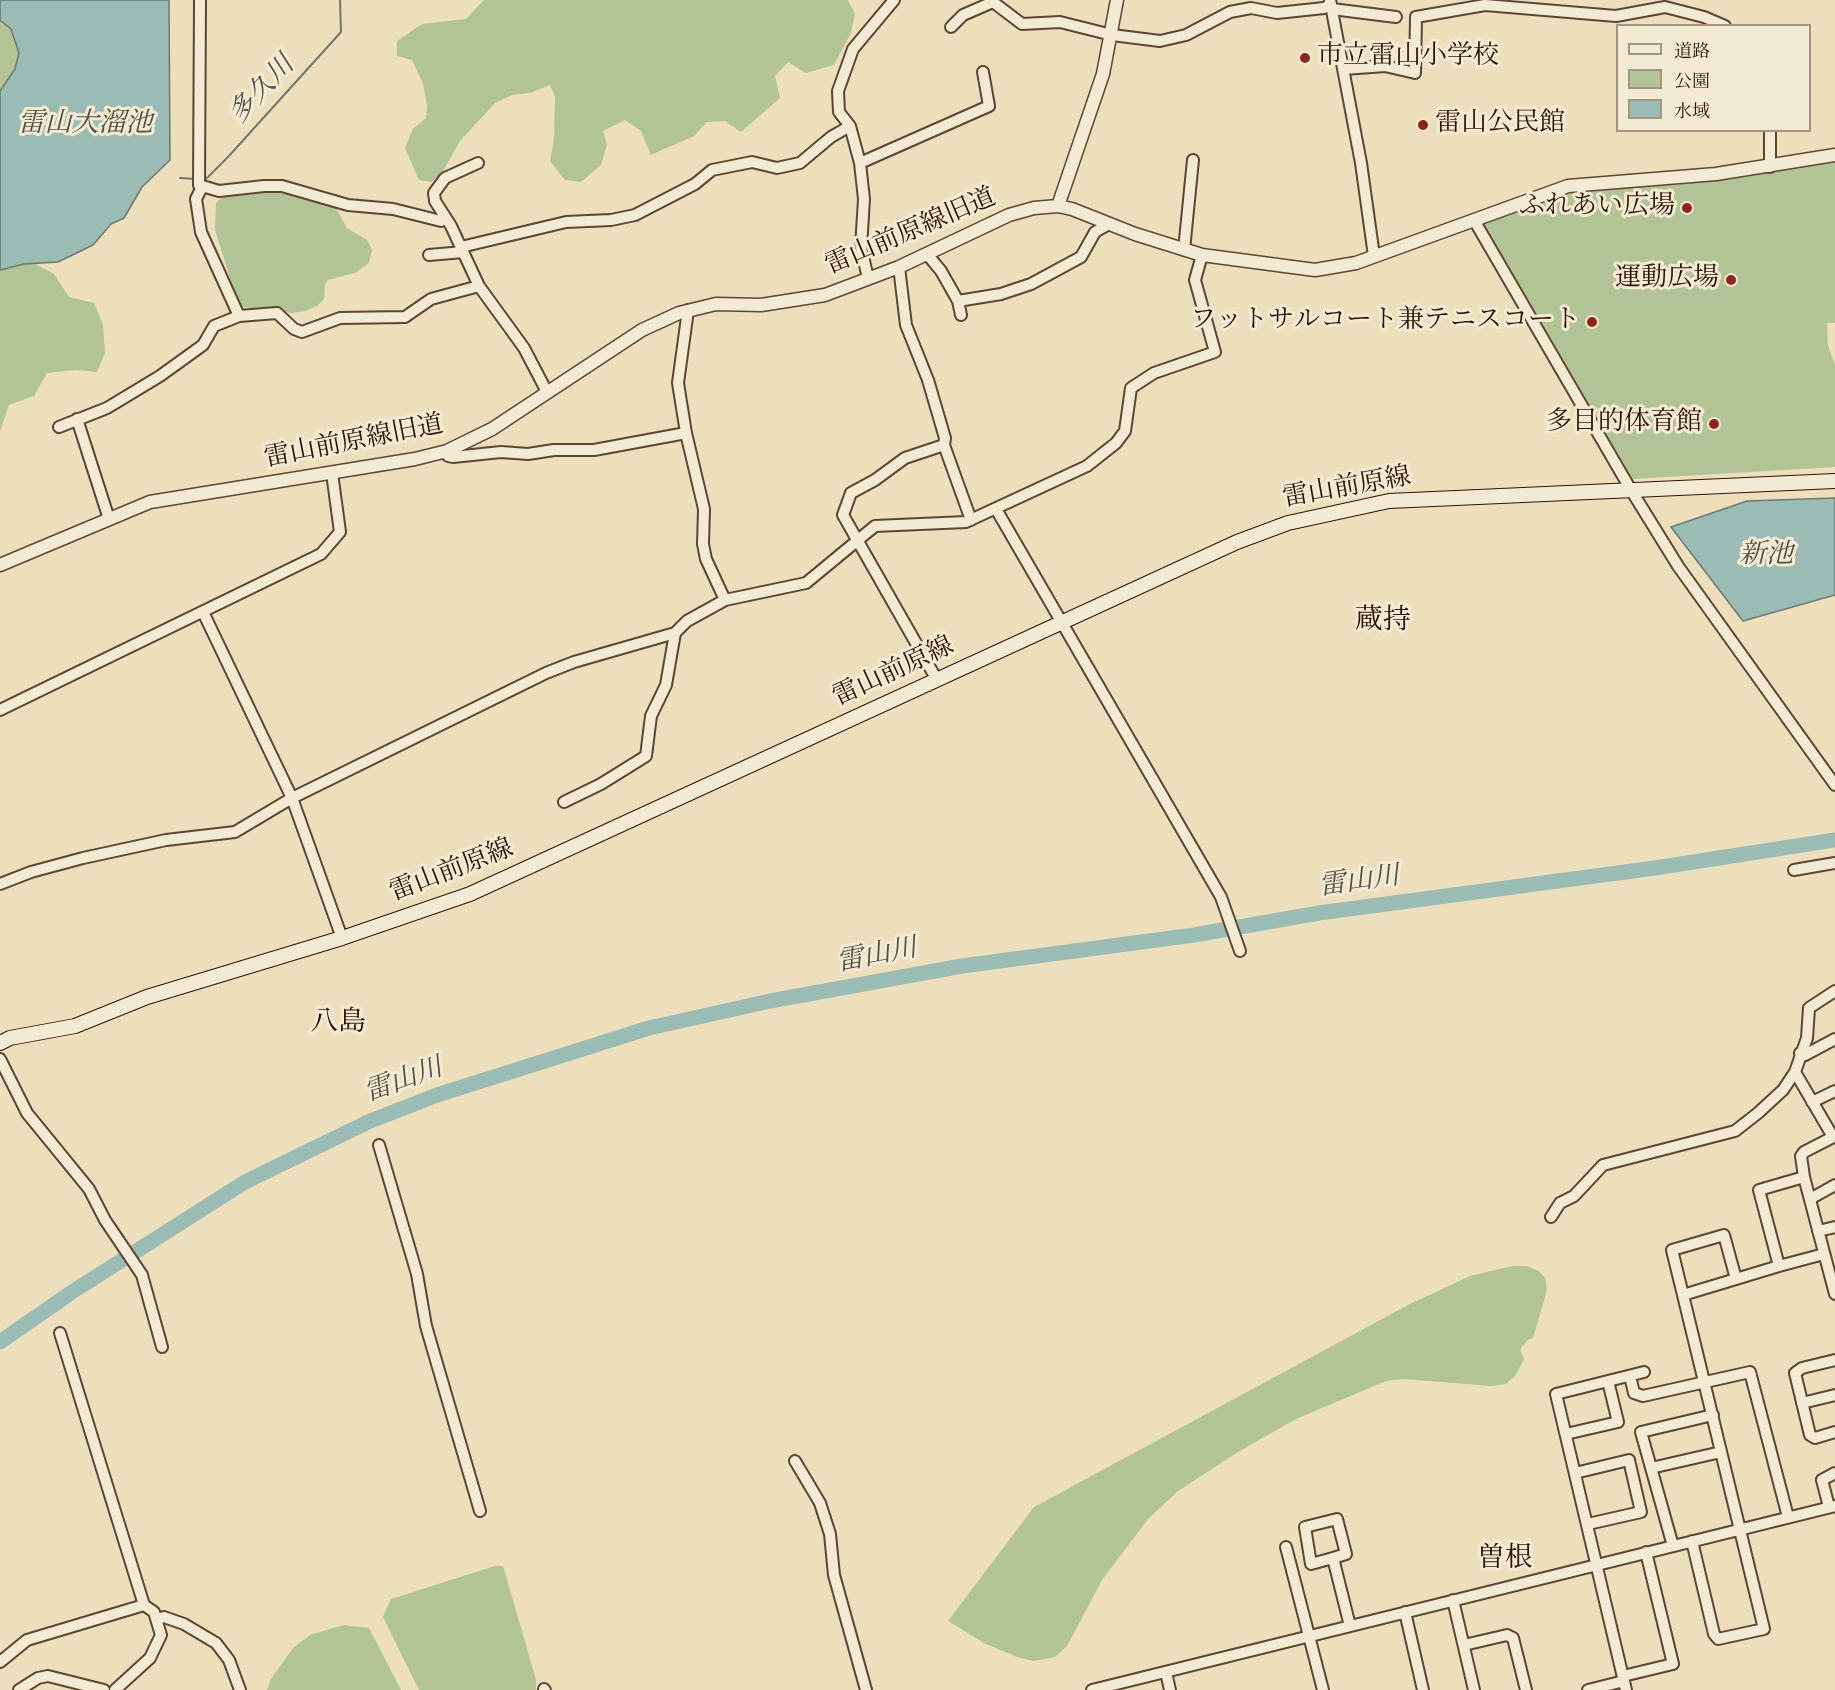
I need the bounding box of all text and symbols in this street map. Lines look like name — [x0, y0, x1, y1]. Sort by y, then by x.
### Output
legend — [1616, 24, 1811, 132]
text: 道路 — [1674, 41, 1710, 63]
place label: 市立雷山小学校 — [1317, 42, 1499, 74]
water label: 多久川 — [224, 50, 302, 132]
marker: 市立雷山小学校 — [1298, 51, 1312, 65]
text: 公園 — [1674, 71, 1710, 93]
text: 水域 — [1674, 101, 1710, 123]
water label: 雷山大溜池 — [18, 109, 152, 141]
place label: 雷山公民館 — [1435, 109, 1565, 141]
marker: 雷山公民館 — [1416, 118, 1430, 132]
street label: 雷山前原線旧道 — [821, 183, 1001, 283]
place label: ふれあい広場 — [1519, 192, 1675, 224]
marker: ふれあい広場 — [1680, 201, 1694, 215]
place label: 運動広場 — [1615, 264, 1719, 296]
marker: 運動広場 — [1724, 273, 1738, 287]
place label: フットサルコート兼テニスコート — [1190, 306, 1580, 338]
marker: フットサルコート兼テニスコート — [1585, 315, 1599, 329]
place label: 多目的体育館 — [1546, 408, 1702, 440]
street label: 雷山前原線旧道 — [262, 410, 446, 476]
marker: 多目的体育館 — [1707, 417, 1721, 431]
street label: 雷山前原線 — [1280, 462, 1414, 516]
water label: 新池 — [1739, 540, 1793, 572]
district label: 蔵持 — [1355, 605, 1411, 639]
street label: 雷山前原線 — [828, 631, 960, 715]
street label: 雷山前原線 — [386, 834, 518, 910]
water label: 雷山川 — [1317, 861, 1401, 905]
water label: 雷山川 — [834, 933, 920, 981]
district label: 八島 — [310, 1007, 366, 1041]
water label: 雷山川 — [360, 1053, 448, 1111]
district label: 曽根 — [1477, 1543, 1533, 1577]

